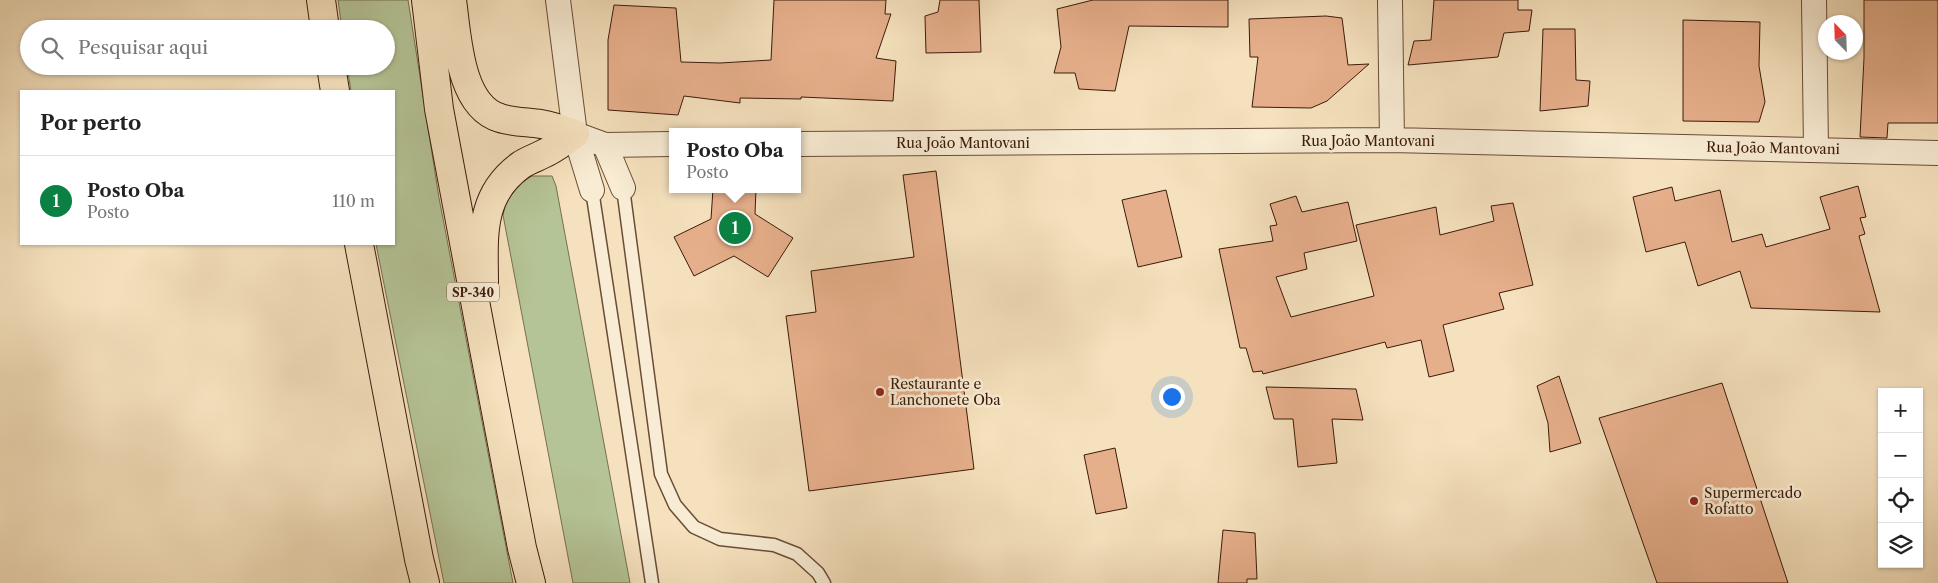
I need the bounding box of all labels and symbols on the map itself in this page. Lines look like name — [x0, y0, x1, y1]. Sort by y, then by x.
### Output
north arrow — [1818, 15, 1863, 60]
street label: Rua João Mantovani — [1301, 132, 1435, 150]
street label: Rua João Mantovani — [896, 134, 1030, 152]
street label: Rua João Mantovani — [1706, 138, 1840, 158]
pin: 1 — [719, 209, 751, 247]
road number: SP-340 — [447, 282, 499, 302]
place label: Restaurante e Lanchonete Oba — [890, 375, 1001, 409]
your location — [1159, 384, 1185, 410]
marker: Restaurante e Lanchonete Oba — [874, 386, 886, 398]
place label: Supermercado Rofatto — [1704, 484, 1802, 518]
marker: Supermercado Rofatto — [1688, 495, 1700, 507]

